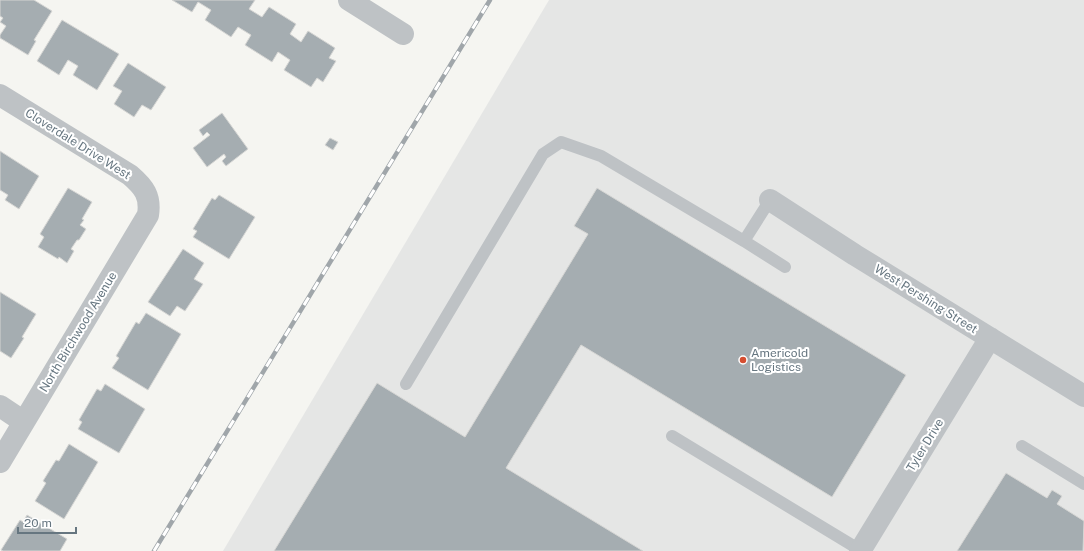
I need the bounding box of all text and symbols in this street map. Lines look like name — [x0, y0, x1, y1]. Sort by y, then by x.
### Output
street label: Cloverdale Drive West — [23, 106, 134, 182]
street label: West Pershing Street — [872, 262, 980, 337]
street label: North Birchwood Avenue — [37, 269, 120, 395]
place label: Americold Logistics — [751, 346, 808, 374]
marker: Americold Logistics — [738, 355, 748, 365]
street label: Tyler Drive — [904, 416, 946, 474]
scale bar — [18, 509, 76, 535]
text: 20 m — [24, 516, 52, 530]

